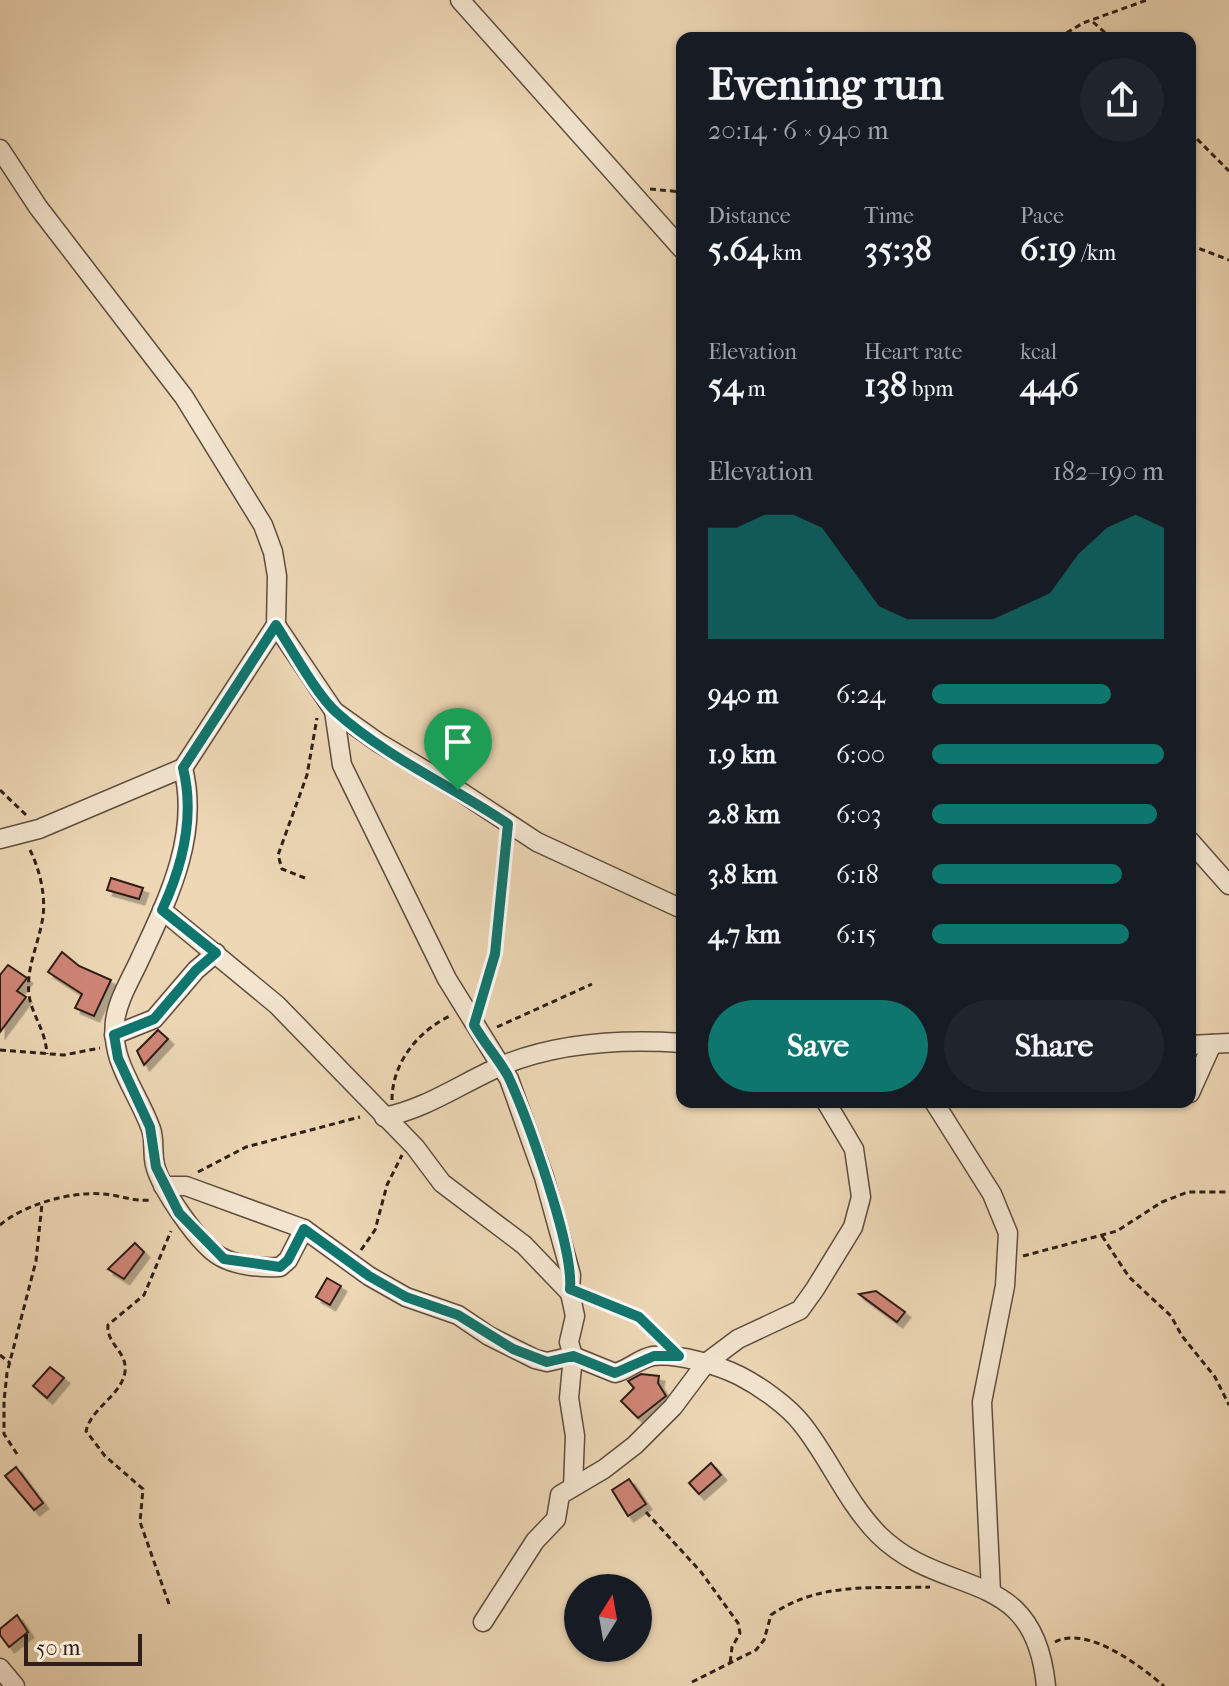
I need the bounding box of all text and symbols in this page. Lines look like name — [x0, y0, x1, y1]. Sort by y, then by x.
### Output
button: share — [1080, 58, 1164, 142]
text: Evening run — [708, 59, 943, 110]
text: 20:14 · 6 × 940 m — [708, 115, 889, 146]
text: Distance — [708, 203, 791, 229]
text: Time — [864, 203, 914, 229]
text: Pace — [1020, 203, 1064, 229]
text: 5.64 — [708, 229, 768, 269]
text: 35:38 — [864, 229, 932, 269]
text: 6:19 — [1020, 229, 1077, 269]
text: km — [768, 240, 802, 266]
text: /km — [1077, 240, 1116, 266]
text: Elevation — [708, 339, 797, 365]
text: Heart rate — [864, 339, 963, 365]
text: kcal — [1020, 339, 1057, 365]
text: 54 — [708, 365, 743, 405]
text: 138 — [864, 365, 907, 405]
text: 446 — [1020, 365, 1079, 405]
text: m — [743, 376, 766, 402]
text: bpm — [907, 376, 954, 402]
text: Elevation — [708, 456, 813, 487]
text: 182–190 m — [1052, 456, 1164, 487]
text: 940 m — [708, 679, 778, 710]
text: 6:24 — [836, 679, 885, 710]
pin — [424, 708, 492, 790]
icon: arrive — [436, 720, 480, 764]
text: 1.9 km — [708, 739, 776, 770]
text: 6:00 — [836, 739, 885, 770]
text: 2.8 km — [708, 799, 780, 830]
text: 6:03 — [836, 799, 881, 830]
text: 3.8 km — [708, 859, 777, 890]
text: 6:18 — [836, 859, 879, 890]
text: 4.7 km — [708, 919, 781, 950]
text: 6:15 — [836, 919, 877, 950]
button: Save — [708, 1000, 928, 1092]
button: Share — [944, 1000, 1164, 1092]
north arrow — [564, 1574, 652, 1662]
map controls — [564, 1574, 652, 1662]
scale bar — [24, 1630, 142, 1666]
text: 50 m — [36, 1635, 81, 1661]

